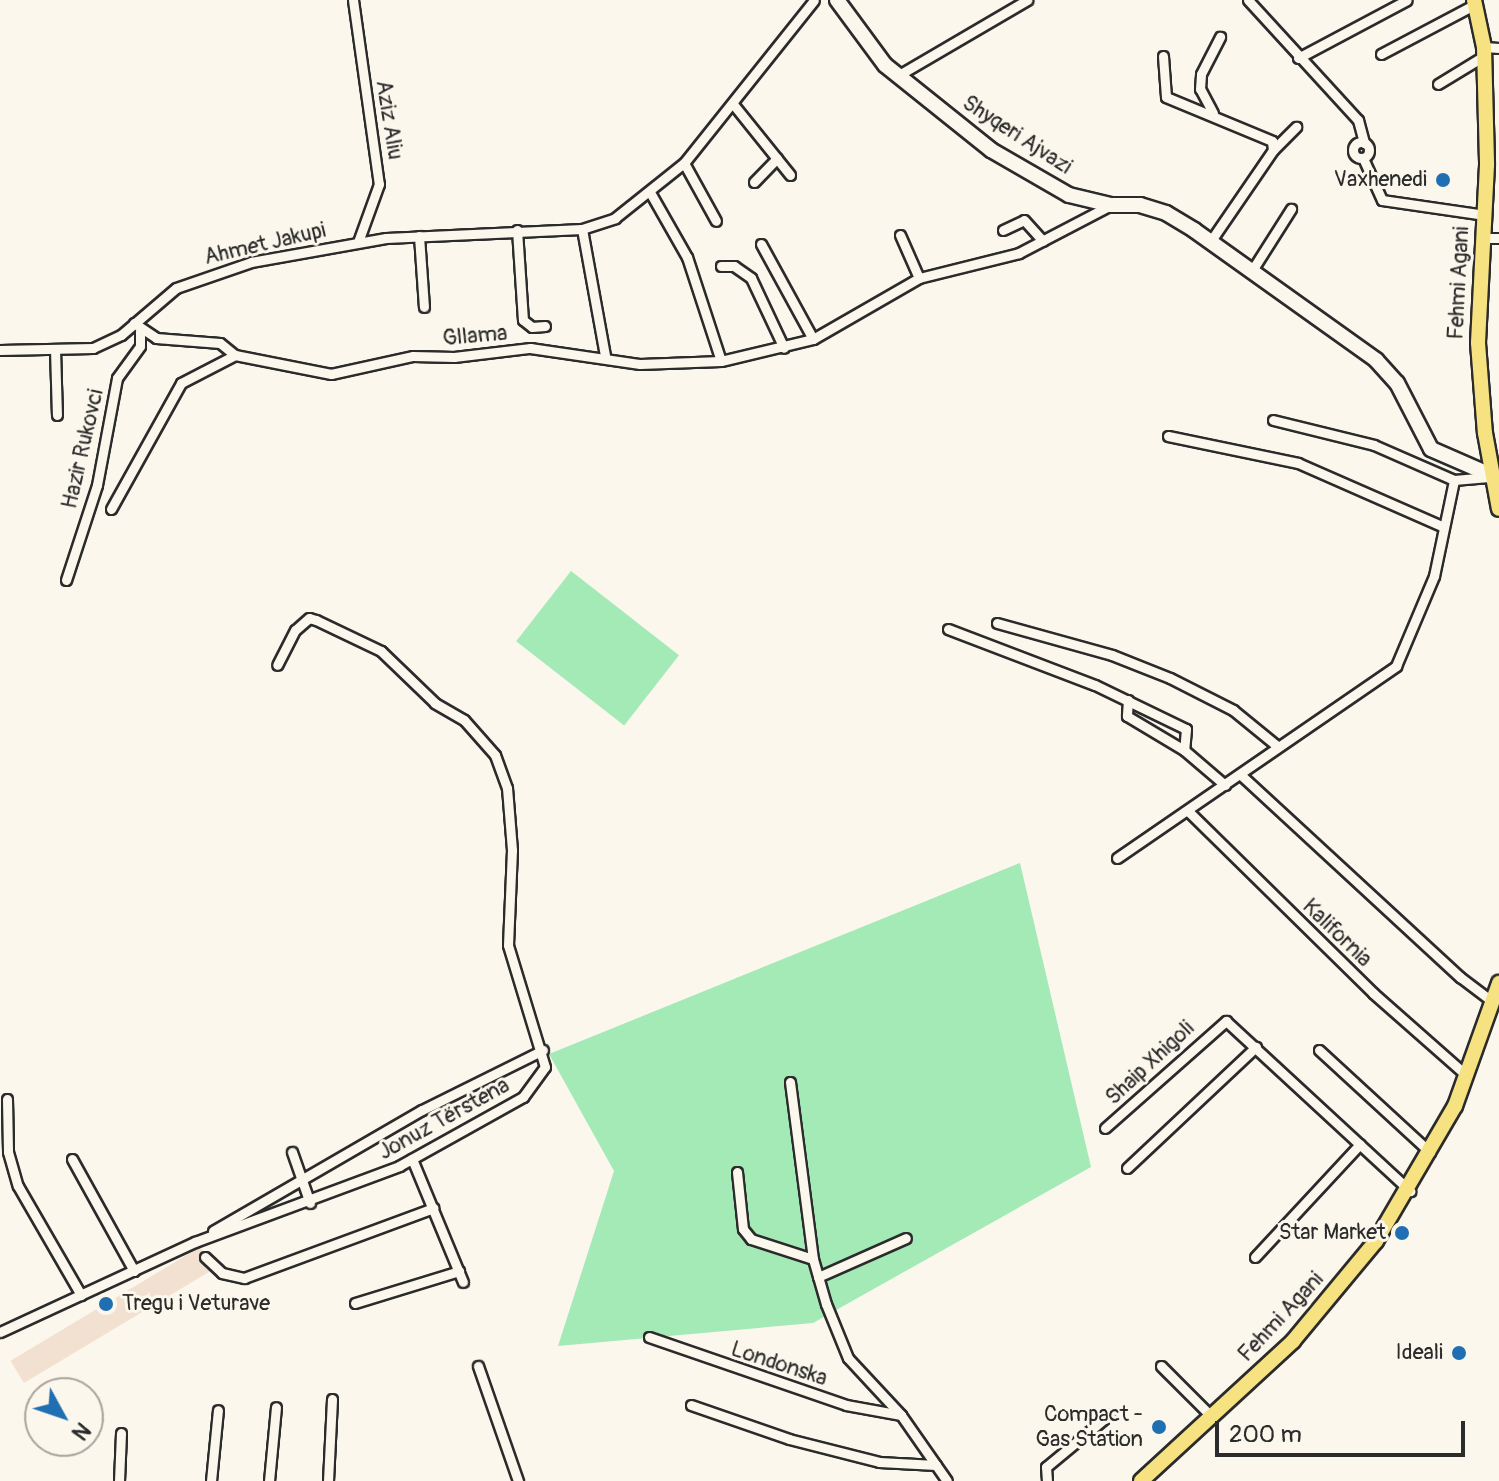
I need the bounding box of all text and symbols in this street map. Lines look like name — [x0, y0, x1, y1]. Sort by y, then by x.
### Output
street label: Aziz Aliu — [370, 78, 408, 162]
street label: Shyqeri Ajvazi — [957, 90, 1077, 180]
place label: Vaxhenedi — [1334, 167, 1427, 193]
marker: Vaxhenedi — [1434, 171, 1452, 189]
street label: Ahmet Jakupi — [202, 217, 328, 271]
street label: Fehmi Agani — [1443, 226, 1475, 340]
street label: Gllama — [442, 320, 508, 352]
street label: Hazir Rukovci — [56, 387, 110, 511]
street label: Kalifornia — [1297, 893, 1377, 973]
street label: Shaip Xhigoli — [1100, 1015, 1200, 1111]
street label: Jonuz Tërstena — [374, 1072, 514, 1166]
place label: Star Market — [1279, 1220, 1386, 1246]
marker: Star Market — [1393, 1224, 1411, 1242]
street label: Fehmi Agani — [1233, 1267, 1329, 1367]
place label: Tregu i Veturave — [122, 1291, 270, 1317]
marker: Tregu i Veturave — [97, 1295, 115, 1313]
street label: Londonska — [728, 1336, 830, 1392]
place label: Ideali — [1396, 1340, 1443, 1366]
marker: Ideali — [1450, 1344, 1468, 1362]
north arrow — [24, 1377, 104, 1457]
place label: Compact - Gas Station — [1035, 1401, 1143, 1452]
scale bar — [1219, 1405, 1469, 1455]
text: N — [65, 1416, 96, 1446]
marker: Compact - Gas Station — [1150, 1418, 1168, 1436]
text: 200 m — [1229, 1420, 1302, 1449]

